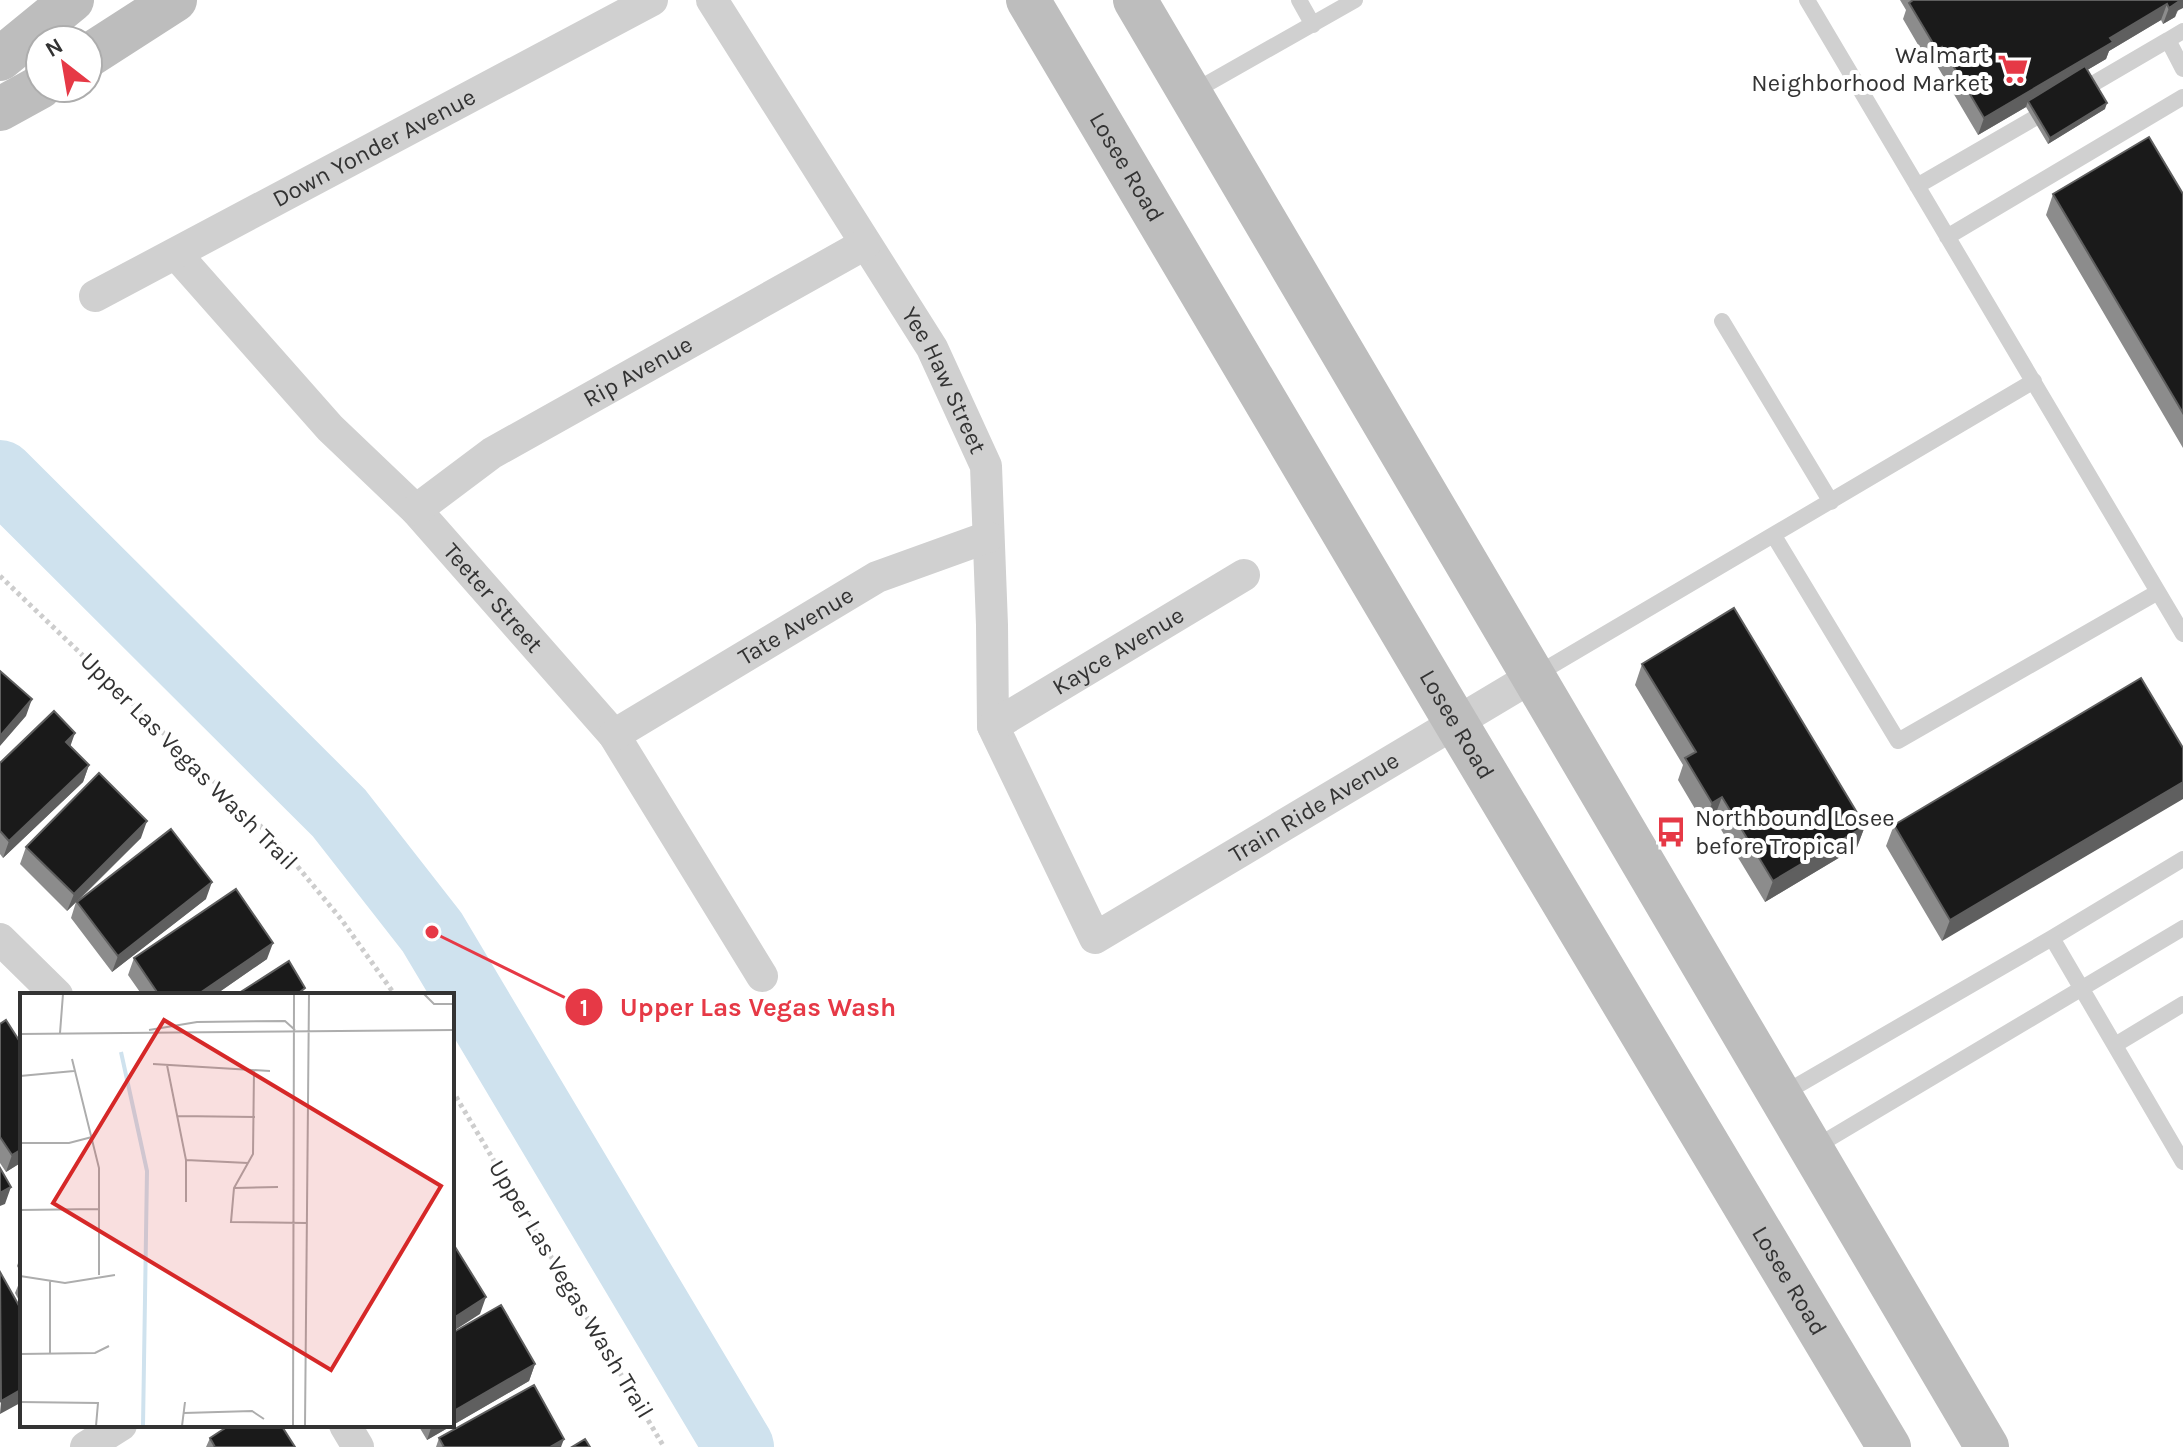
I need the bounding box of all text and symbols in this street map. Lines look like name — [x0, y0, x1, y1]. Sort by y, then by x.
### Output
north arrow — [24, 24, 104, 104]
text: N — [41, 33, 68, 63]
place label: Walmart Neighborhood Market — [1751, 41, 1989, 97]
supermarket icon: Walmart Neighborhood Market — [1996, 52, 2030, 86]
street label: Down Yonder Avenue — [268, 82, 480, 213]
street label: Losee Road — [1084, 107, 1170, 227]
street label: Yee Haw Street — [896, 302, 992, 458]
street label: Rip Avenue — [578, 330, 697, 413]
street label: Teeter Street — [438, 537, 549, 658]
street label: Tate Avenue — [733, 581, 858, 671]
street label: Kayce Avenue — [1047, 600, 1189, 701]
street label: Upper Las Vegas Wash Trail — [74, 646, 304, 876]
street label: Losee Road — [1414, 665, 1500, 784]
street label: Train Ride Avenue — [1224, 746, 1404, 869]
place label: Northbound Losee before Tropical — [1695, 804, 1895, 860]
bus stop icon: Northbound Losee before Tropical — [1654, 815, 1688, 849]
callout: Upper Las Vegas Wash — [564, 982, 912, 1032]
text: Upper Las Vegas Wash — [620, 992, 896, 1023]
inset map — [20, 993, 454, 1427]
text: 1 — [580, 994, 588, 1022]
street label: Upper Las Vegas Wash Trail — [483, 1155, 659, 1423]
street label: Losee Road — [1746, 1221, 1833, 1340]

